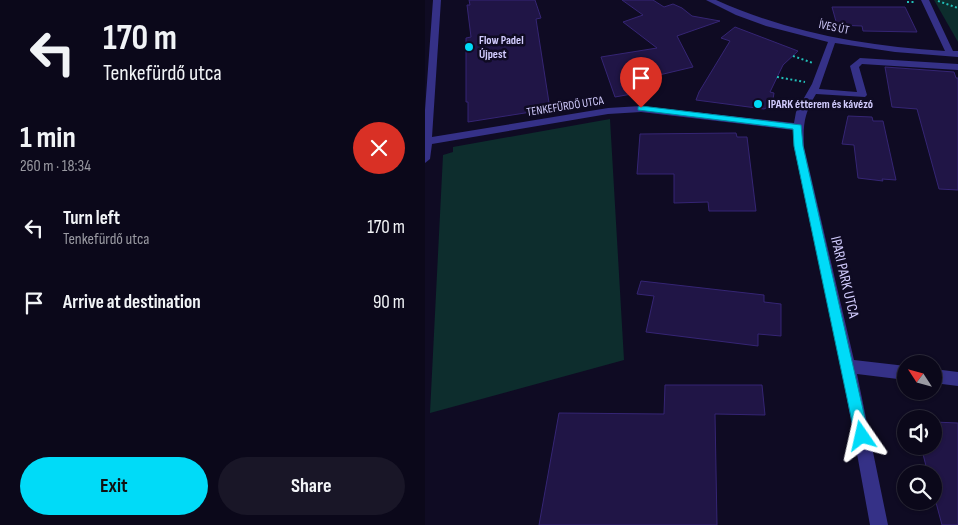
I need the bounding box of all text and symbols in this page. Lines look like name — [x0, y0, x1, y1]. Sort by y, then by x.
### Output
text: 170 m — [103, 17, 177, 60]
street label: ÍVES ÚT — [817, 17, 851, 38]
icon: left — [20, 20, 85, 85]
place label: Flow Padel Újpest — [479, 33, 524, 62]
marker: Flow Padel Újpest — [463, 41, 475, 53]
pin — [620, 57, 662, 108]
text: Tenkefürdő utca — [103, 60, 222, 87]
icon: arrive — [627, 64, 655, 92]
street label: TENKEFÜRDŐ UTCA — [526, 93, 605, 120]
place label: IPARK étterem és kávézó — [768, 97, 873, 112]
marker: IPARK étterem és kávézó — [752, 98, 764, 110]
text: 1 min — [20, 120, 76, 156]
button: close — [353, 122, 405, 174]
text: 260 m · 18:34 — [20, 157, 91, 176]
text: Turn left — [63, 207, 120, 230]
icon: left — [20, 214, 48, 242]
text: 170 m — [367, 216, 405, 239]
text: Tenkefürdő utca — [63, 230, 149, 249]
street label: IPARI PARK UTCA — [826, 234, 863, 320]
icon: arrive — [20, 289, 48, 317]
text: Arrive at destination — [63, 291, 201, 314]
text: 90 m — [373, 291, 405, 314]
north arrow — [897, 355, 943, 400]
map controls — [897, 355, 942, 510]
position arrow — [835, 409, 887, 461]
button: sound — [897, 410, 942, 455]
button: Exit — [20, 457, 208, 515]
button: Share — [218, 457, 405, 515]
button: search — [897, 465, 942, 510]

